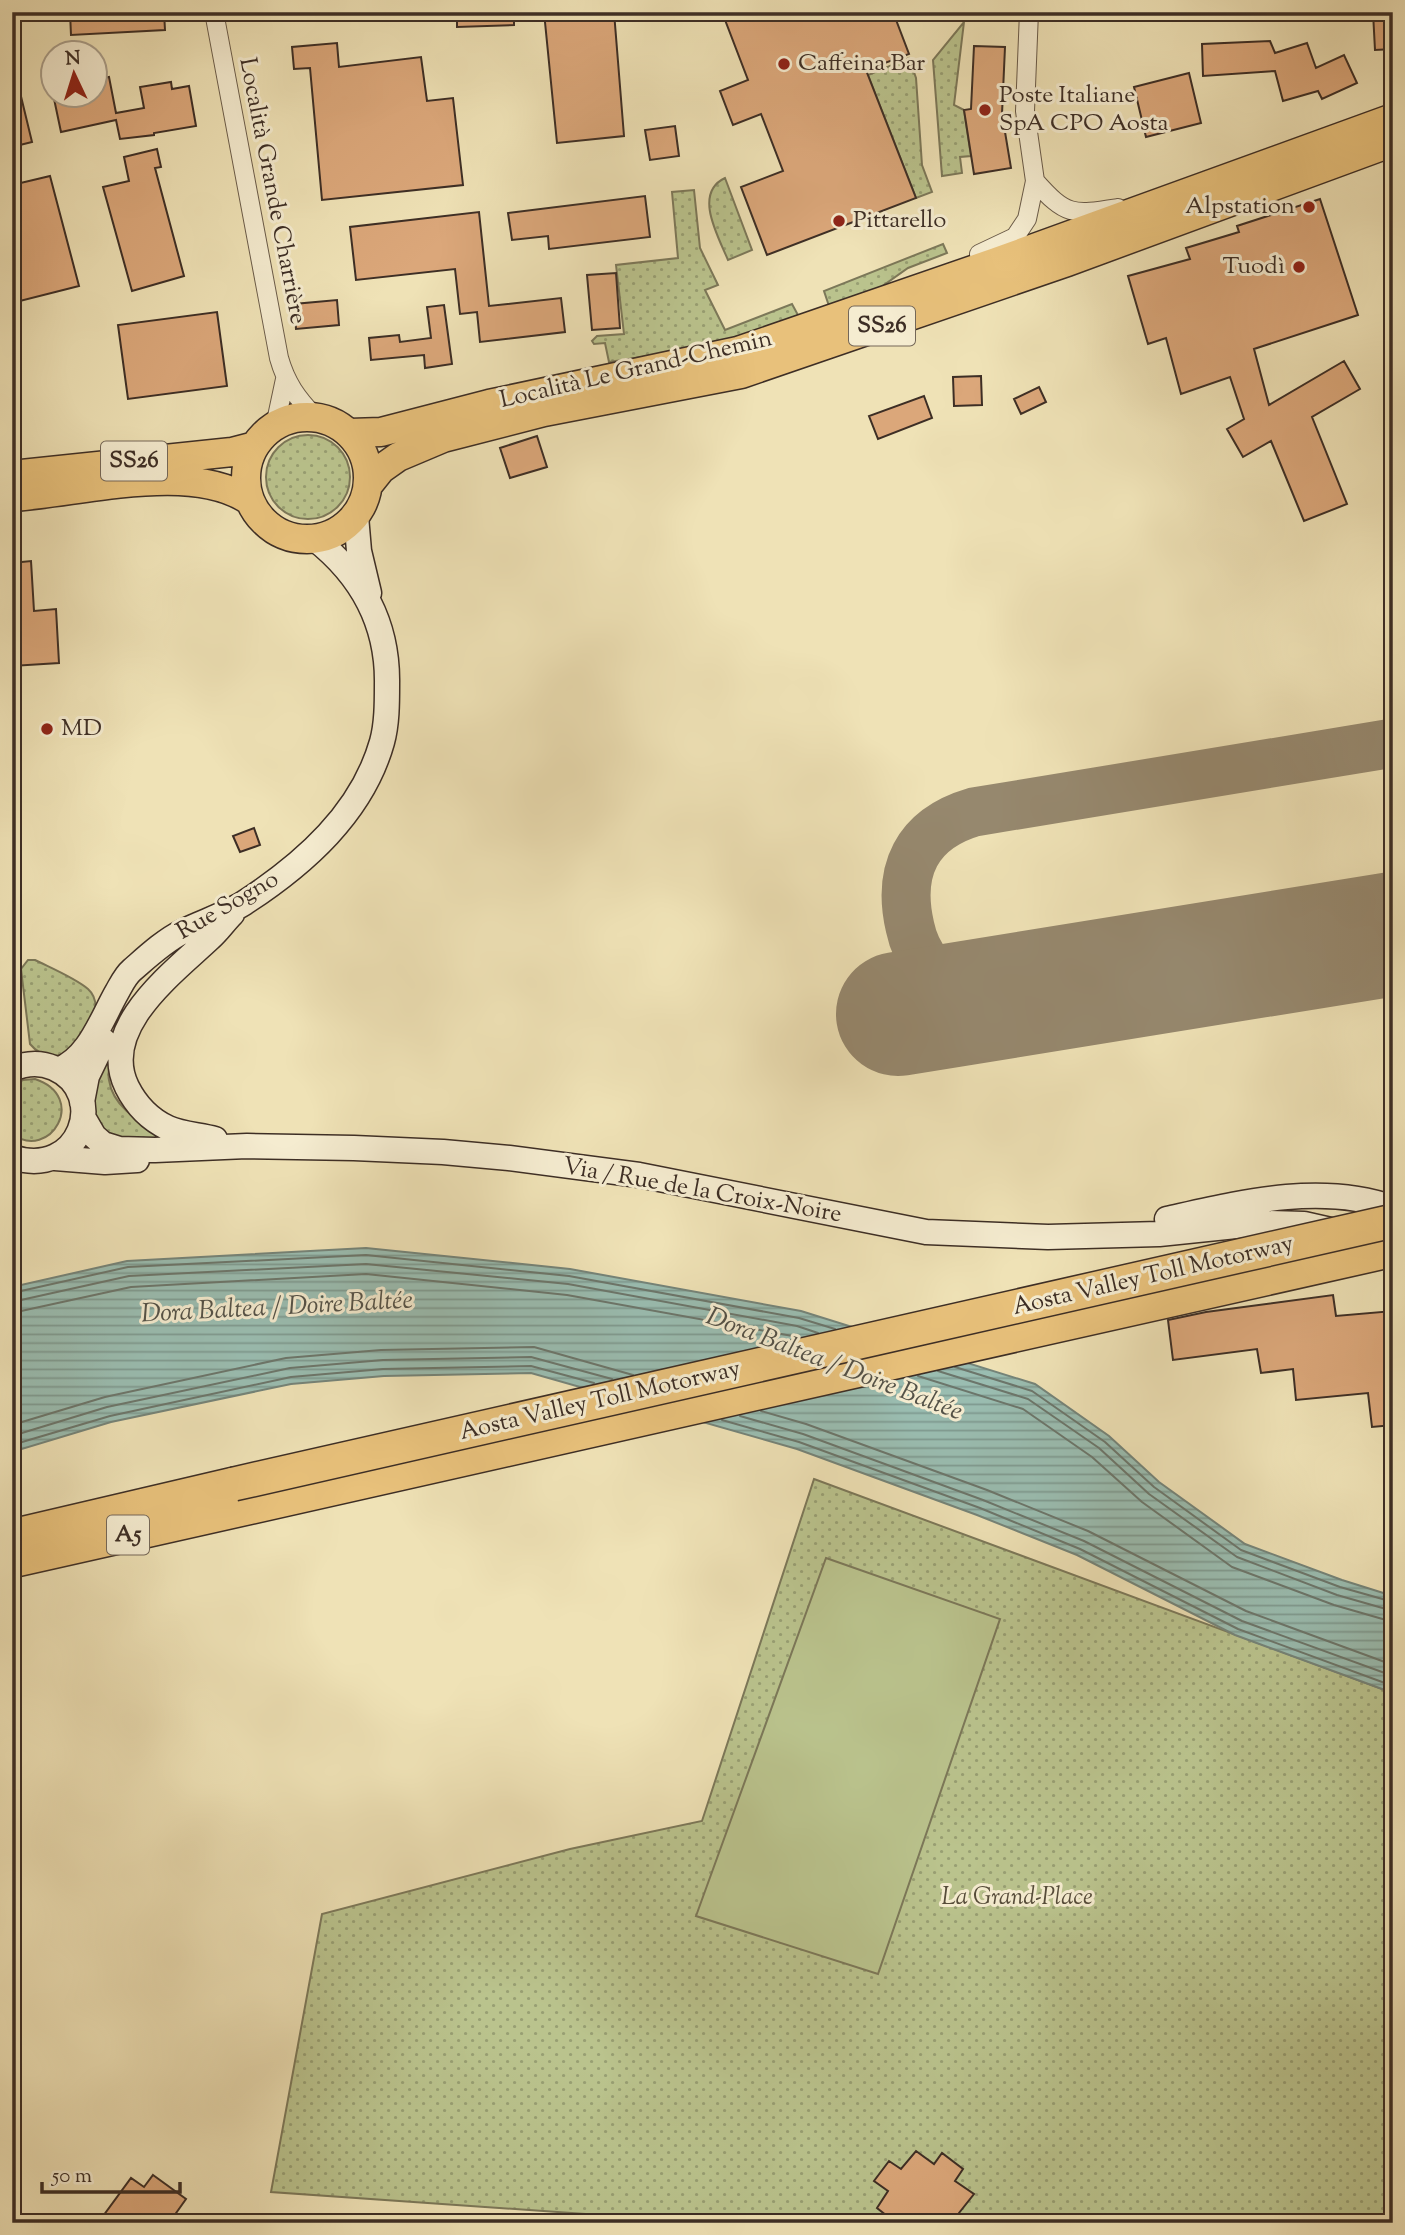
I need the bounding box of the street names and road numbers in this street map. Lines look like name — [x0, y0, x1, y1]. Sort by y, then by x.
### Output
street label: Località Grande Charrière — [229, 55, 315, 327]
road number: SS26 — [849, 306, 915, 346]
street label: Località Le Grand-Chemin — [497, 322, 775, 418]
road number: SS26 — [101, 442, 167, 481]
street label: Rue Sogno — [171, 863, 285, 949]
street label: Via / Rue de la Croix-Noire — [560, 1150, 844, 1232]
street label: Aosta Valley Toll Motorway — [1009, 1227, 1297, 1325]
street label: Aosta Valley Toll Motorway — [456, 1352, 744, 1450]
road number: A5 — [107, 1516, 149, 1554]

